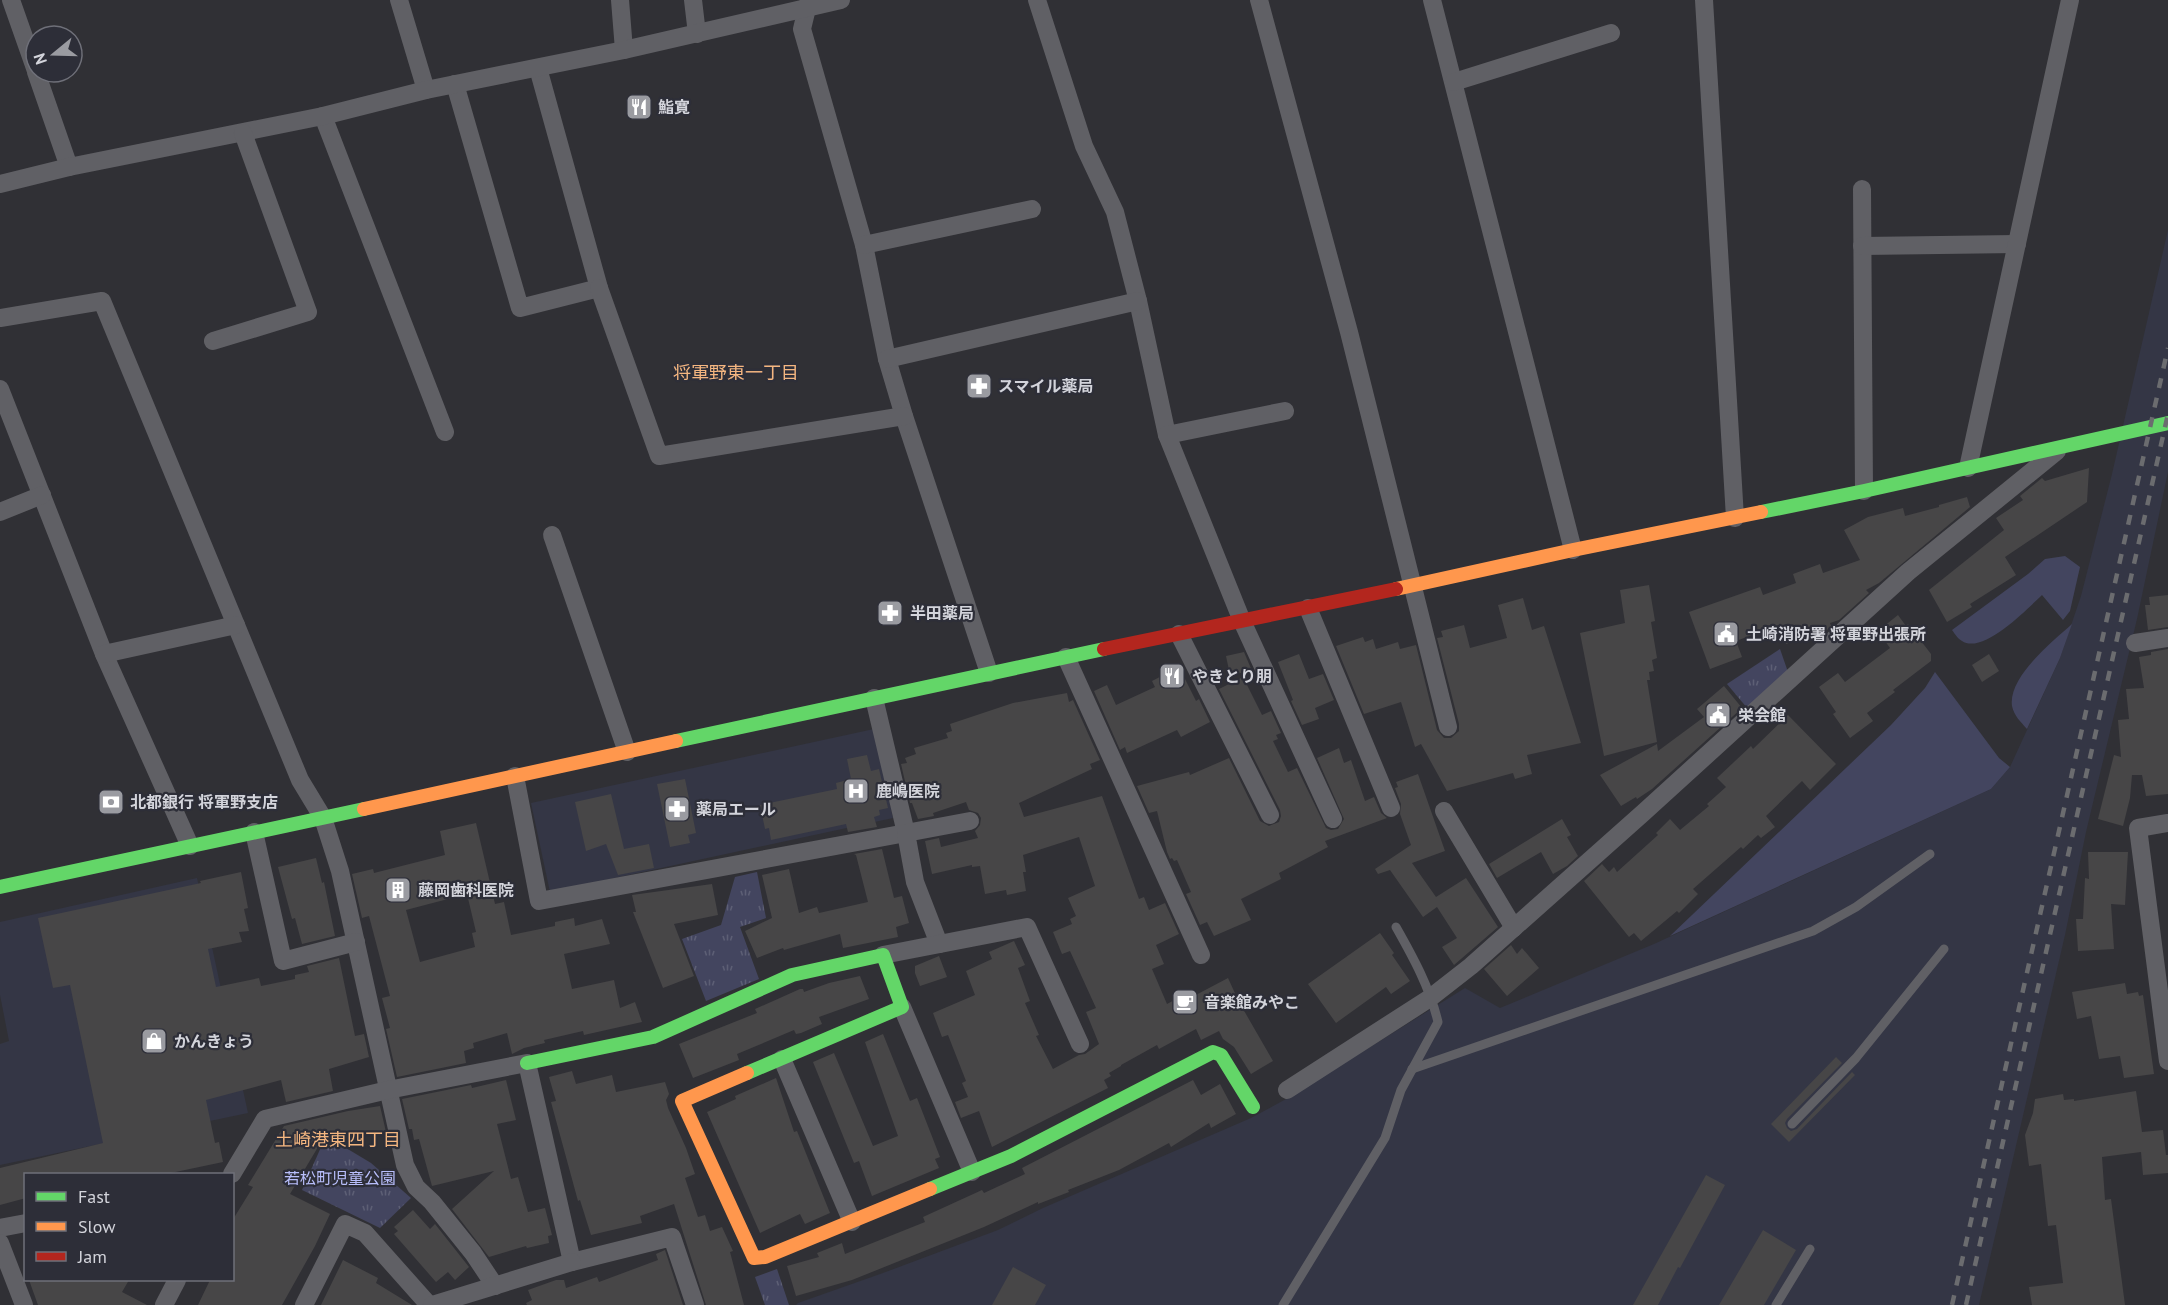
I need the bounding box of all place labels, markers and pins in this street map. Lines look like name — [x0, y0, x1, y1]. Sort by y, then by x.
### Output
restaurant icon: 鮨寛 — [624, 92, 654, 122]
place label: 鮨寛 — [658, 97, 690, 117]
pharmacy icon: スマイル薬局 — [964, 371, 994, 401]
place label: スマイル薬局 — [998, 376, 1094, 396]
pharmacy icon: 半田薬局 — [875, 598, 905, 628]
place label: 半田薬局 — [910, 603, 974, 623]
public building icon: 土崎消防署 将軍野出張所 — [1711, 619, 1741, 649]
place label: 土崎消防署 将軍野出張所 — [1746, 624, 1926, 644]
restaurant icon: やきとり朋 — [1157, 661, 1187, 691]
place label: やきとり朋 — [1192, 666, 1272, 686]
public building icon: 栄会館 — [1703, 700, 1733, 730]
place label: 栄会館 — [1738, 705, 1786, 725]
hospital icon: 鹿嶋医院 — [841, 776, 871, 806]
place label: 鹿嶋医院 — [876, 781, 940, 801]
bank icon: 北都銀行 将軍野支店 — [96, 787, 126, 817]
place label: 北都銀行 将軍野支店 — [130, 792, 278, 812]
pharmacy icon: 薬局エール — [662, 794, 692, 824]
place label: 薬局エール — [696, 799, 776, 819]
building icon: 藤岡歯科医院 — [383, 875, 413, 905]
place label: 藤岡歯科医院 — [418, 880, 514, 900]
cafe icon: 音楽館みやこ — [1170, 987, 1200, 1017]
place label: 音楽館みやこ — [1204, 992, 1300, 1012]
shop icon: かんきょう — [139, 1026, 169, 1056]
place label: かんきょう — [174, 1031, 254, 1051]

